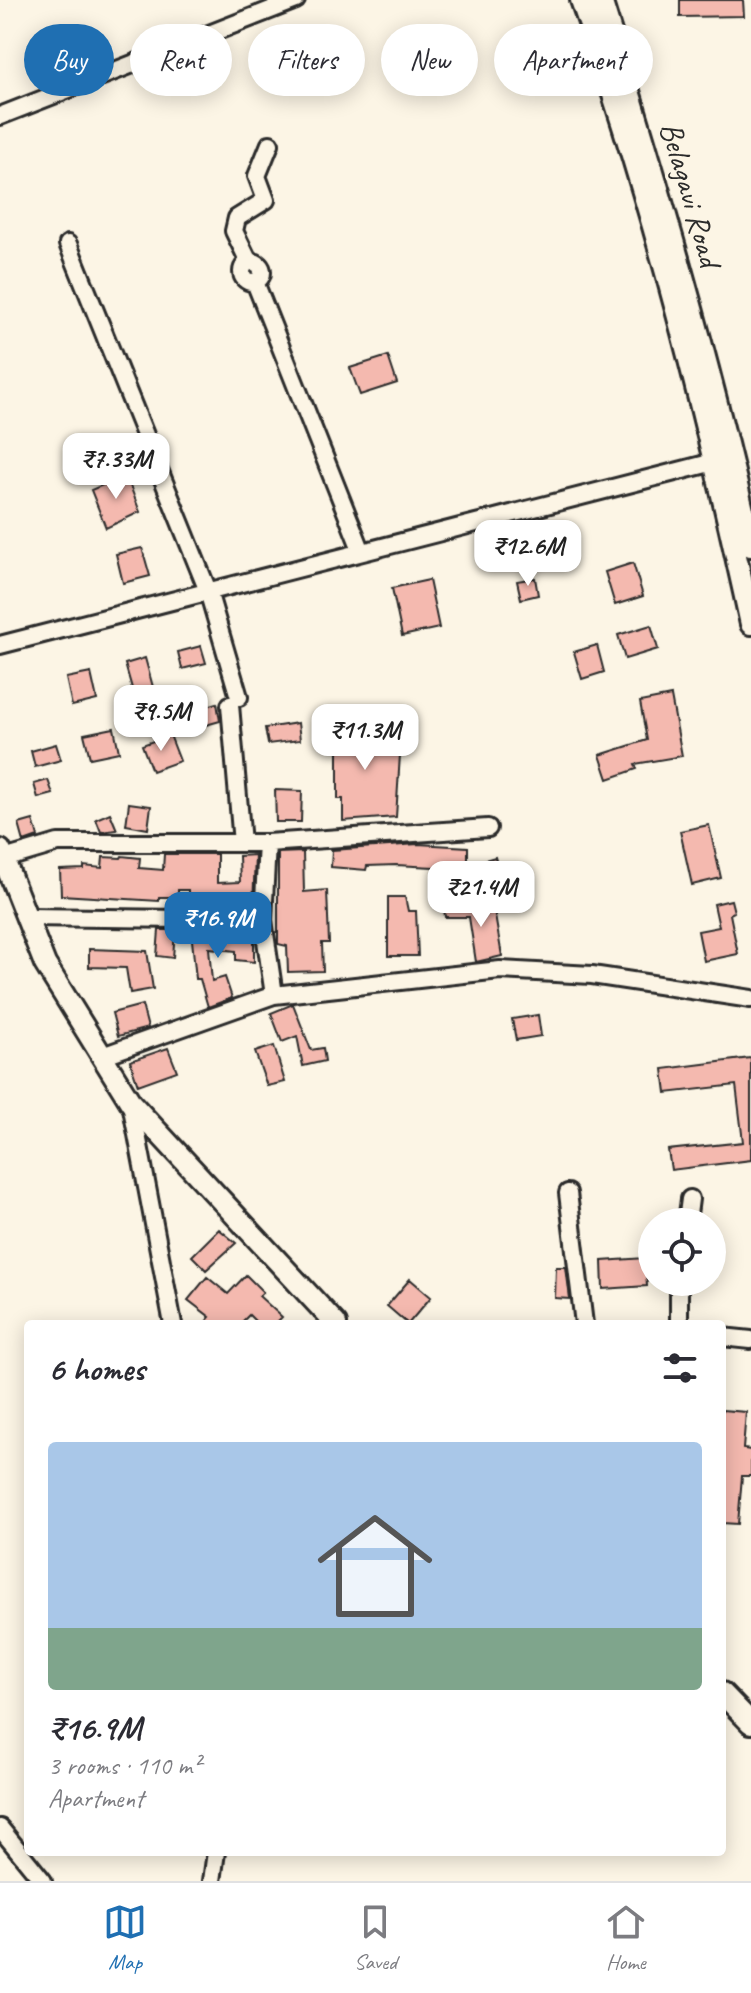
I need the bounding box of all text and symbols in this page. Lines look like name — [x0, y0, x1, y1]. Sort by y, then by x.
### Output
chip: Buy — [24, 24, 114, 96]
chip: Rent — [130, 24, 232, 96]
chip: Filters — [248, 24, 365, 96]
chip: New — [381, 24, 478, 96]
chip: Apartment — [494, 24, 653, 96]
street label: Belagavi Road — [650, 117, 732, 275]
pin: ₹7.33M — [51, 433, 181, 501]
text: ₹7.33M — [81, 442, 151, 475]
pin: ₹12.6M — [463, 520, 593, 588]
text: ₹12.6M — [492, 529, 564, 562]
pin: ₹9.5M — [105, 685, 217, 753]
text: ₹9.5M — [132, 694, 190, 727]
pin: ₹11.3M — [300, 704, 430, 772]
text: ₹11.3M — [330, 713, 400, 746]
pin: ₹21.4M — [416, 861, 546, 929]
text: ₹21.4M — [446, 870, 516, 903]
pin: ₹16.9M — [153, 892, 283, 960]
text: ₹16.9M — [182, 901, 254, 934]
map controls — [638, 1208, 726, 1296]
button: locate — [638, 1208, 726, 1296]
icon: filters — [658, 1346, 702, 1390]
text: 6 homes — [48, 1347, 145, 1390]
icon: home — [303, 1494, 447, 1638]
text: ₹16.9M — [48, 1706, 141, 1749]
text: 3 rooms · 110 m² — [48, 1749, 200, 1782]
text: Apartment — [48, 1782, 144, 1815]
tab: Map — [103, 1900, 147, 1976]
tab: Saved — [353, 1900, 397, 1976]
tab: Home — [604, 1900, 648, 1976]

